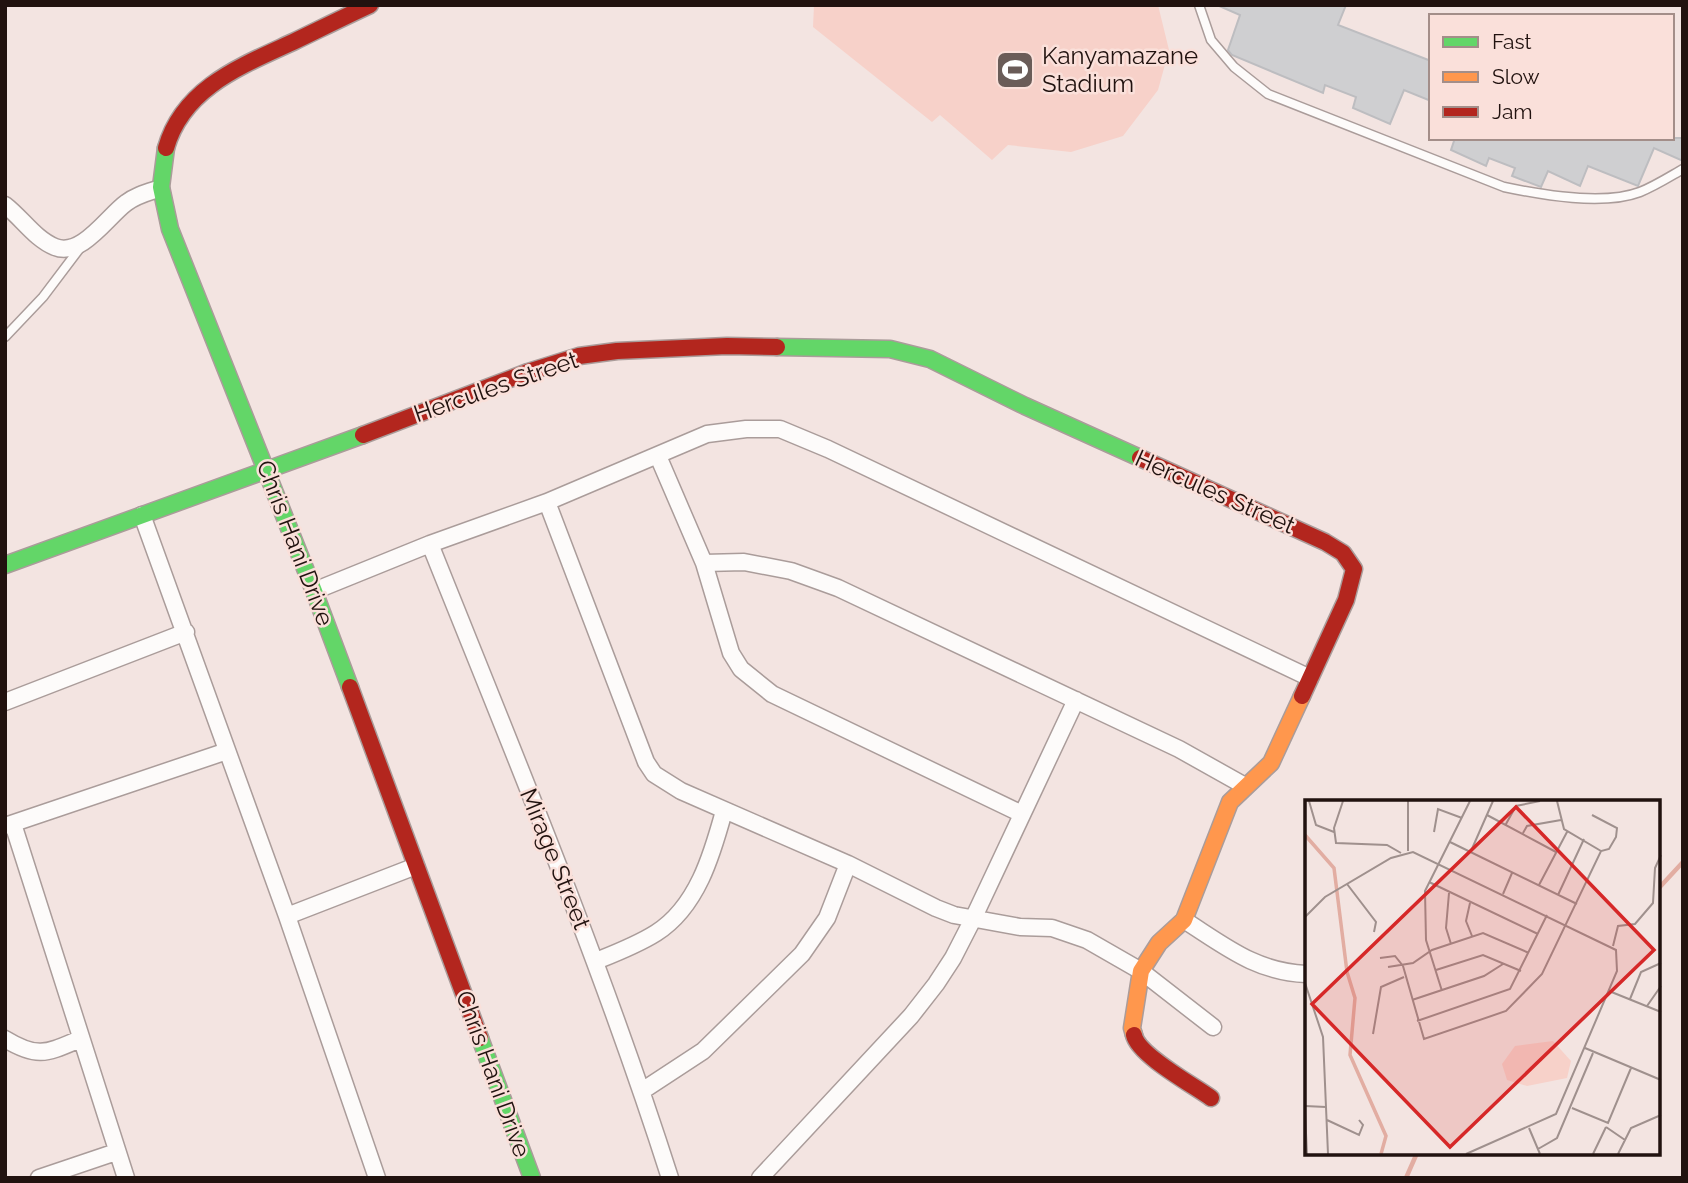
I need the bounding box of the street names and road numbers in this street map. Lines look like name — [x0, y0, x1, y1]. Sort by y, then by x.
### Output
street label: Hercules Street — [410, 345, 582, 428]
street label: Hercules Street — [1131, 443, 1300, 540]
street label: Chris Hani Drive — [251, 456, 340, 630]
street label: Mirage Street — [514, 784, 597, 933]
street label: Chris Hani Drive — [450, 987, 537, 1161]

